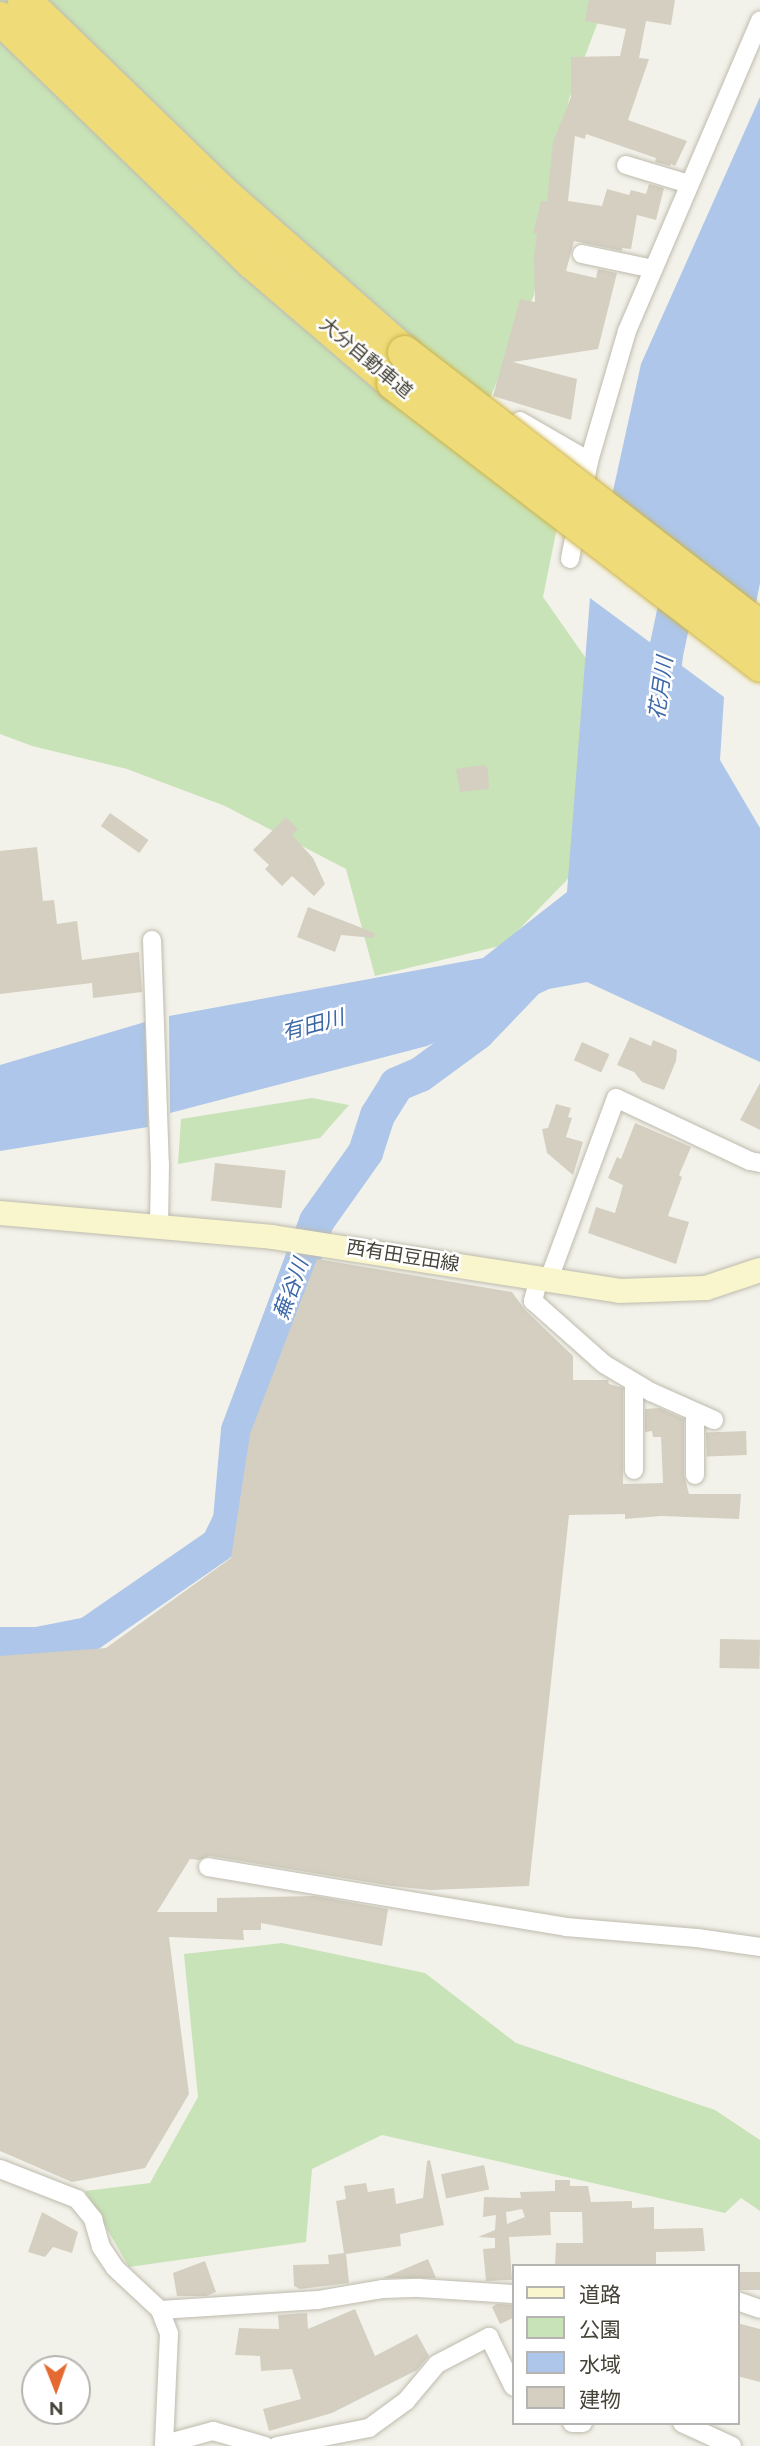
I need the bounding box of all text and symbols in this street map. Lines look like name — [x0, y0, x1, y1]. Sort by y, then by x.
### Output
street label: 大分自動車道 — [315, 313, 417, 403]
water label: 花月川 — [644, 655, 678, 721]
water label: 有田川 — [279, 1005, 347, 1045]
street label: 西有田豆田線 — [345, 1236, 461, 1276]
water label: 蕪谷川 — [268, 1255, 314, 1323]
legend — [512, 2264, 739, 2425]
text: 道路 — [579, 2282, 621, 2307]
text: 公園 — [579, 2317, 621, 2342]
text: 水域 — [579, 2352, 621, 2377]
north arrow — [21, 2355, 91, 2425]
text: 建物 — [579, 2387, 621, 2412]
text: N — [49, 2398, 64, 2420]

